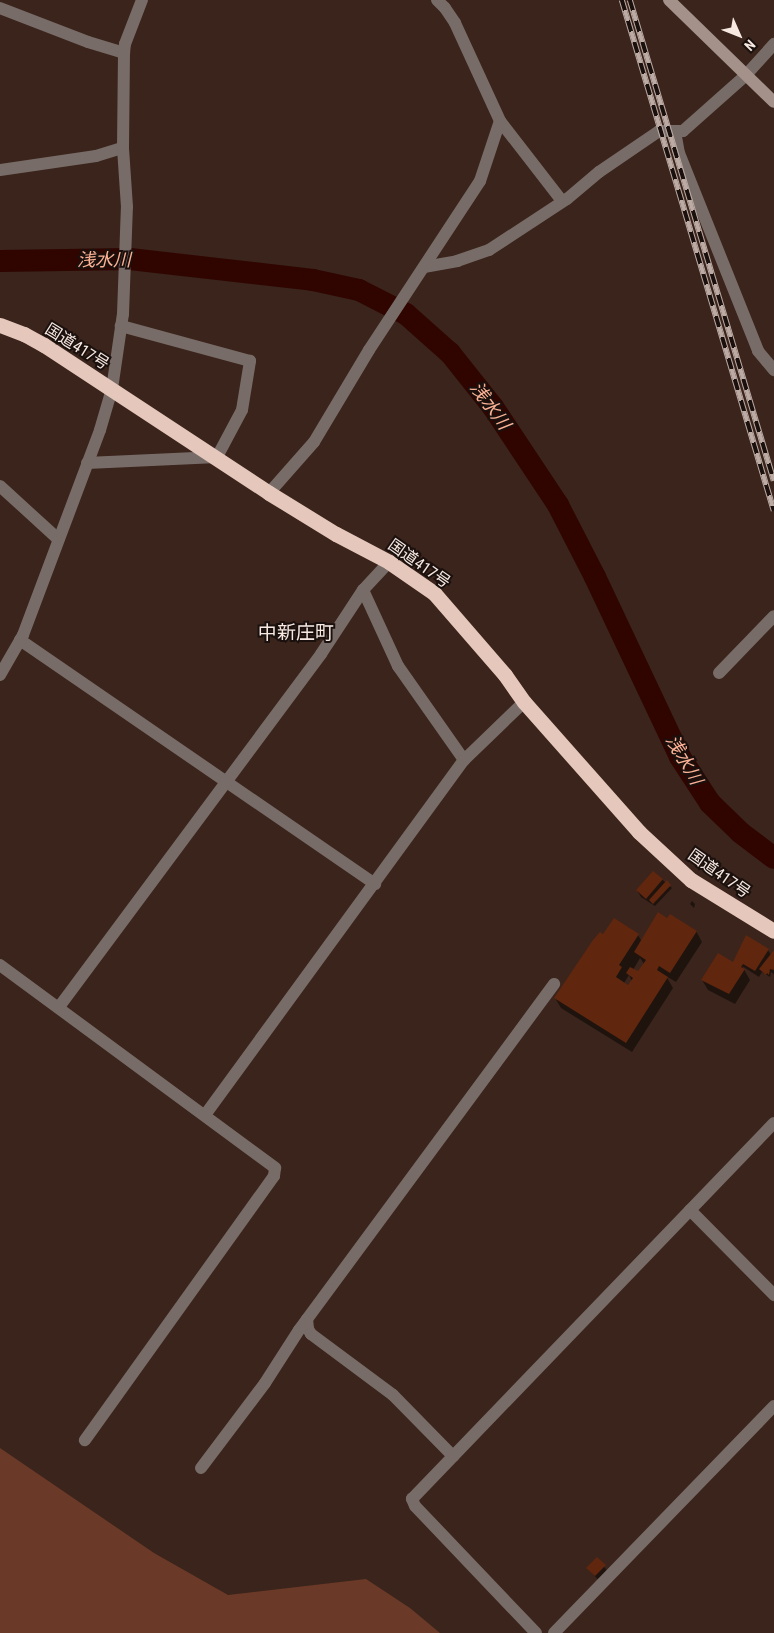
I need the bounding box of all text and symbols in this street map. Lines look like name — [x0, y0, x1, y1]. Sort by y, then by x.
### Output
north arrow — [714, 10, 764, 60]
text: N — [741, 37, 759, 54]
water label: 浅水川 — [77, 249, 131, 271]
street label: 国道417号 — [42, 320, 112, 374]
water label: 浅水川 — [465, 378, 515, 434]
street label: 国道417号 — [384, 536, 454, 592]
district label: 中新庄町 — [258, 622, 334, 644]
water label: 浅水川 — [661, 731, 707, 789]
street label: 国道417号 — [684, 846, 754, 902]

